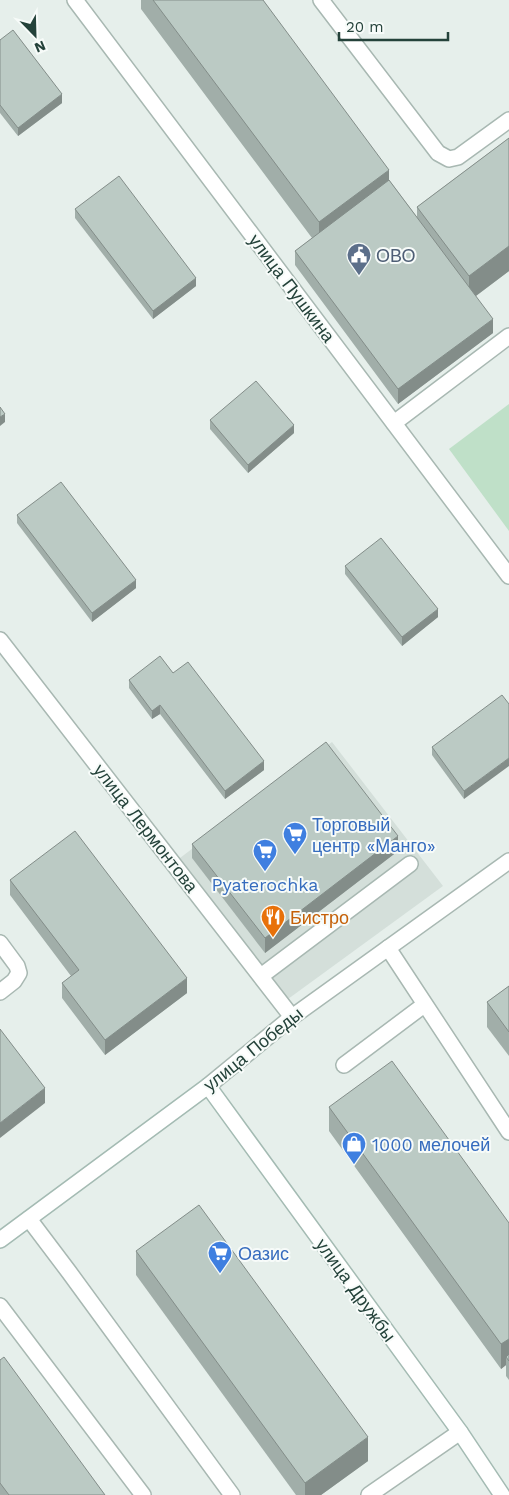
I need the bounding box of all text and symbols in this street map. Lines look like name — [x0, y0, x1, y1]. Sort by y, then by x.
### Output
north arrow — [10, 10, 60, 60]
scale bar — [339, 10, 448, 42]
text: 20 m — [346, 18, 384, 36]
text: N — [32, 38, 48, 56]
street label: улица Пушкина — [245, 230, 340, 347]
public building icon: ОВО — [346, 242, 372, 276]
place label: ОВО — [376, 245, 415, 266]
street label: улица Лермонтова — [89, 760, 203, 897]
place label: Торговый центр «Манго» — [312, 814, 436, 856]
supermarket icon: Торговый центр «Манго» — [282, 821, 308, 855]
supermarket icon: Pyaterochka — [252, 838, 278, 872]
place label: Pyaterochka — [211, 874, 319, 895]
restaurant icon: Бистро — [260, 904, 286, 938]
place label: Бистро — [290, 907, 349, 928]
street label: улица Победы — [199, 1003, 307, 1095]
shop icon: 1000 мелочей — [341, 1131, 367, 1165]
place label: 1000 мелочей — [372, 1134, 490, 1155]
street label: улица Дружбы — [312, 1234, 400, 1346]
supermarket icon: Оазис — [207, 1240, 233, 1274]
place label: Оазис — [238, 1243, 289, 1264]

